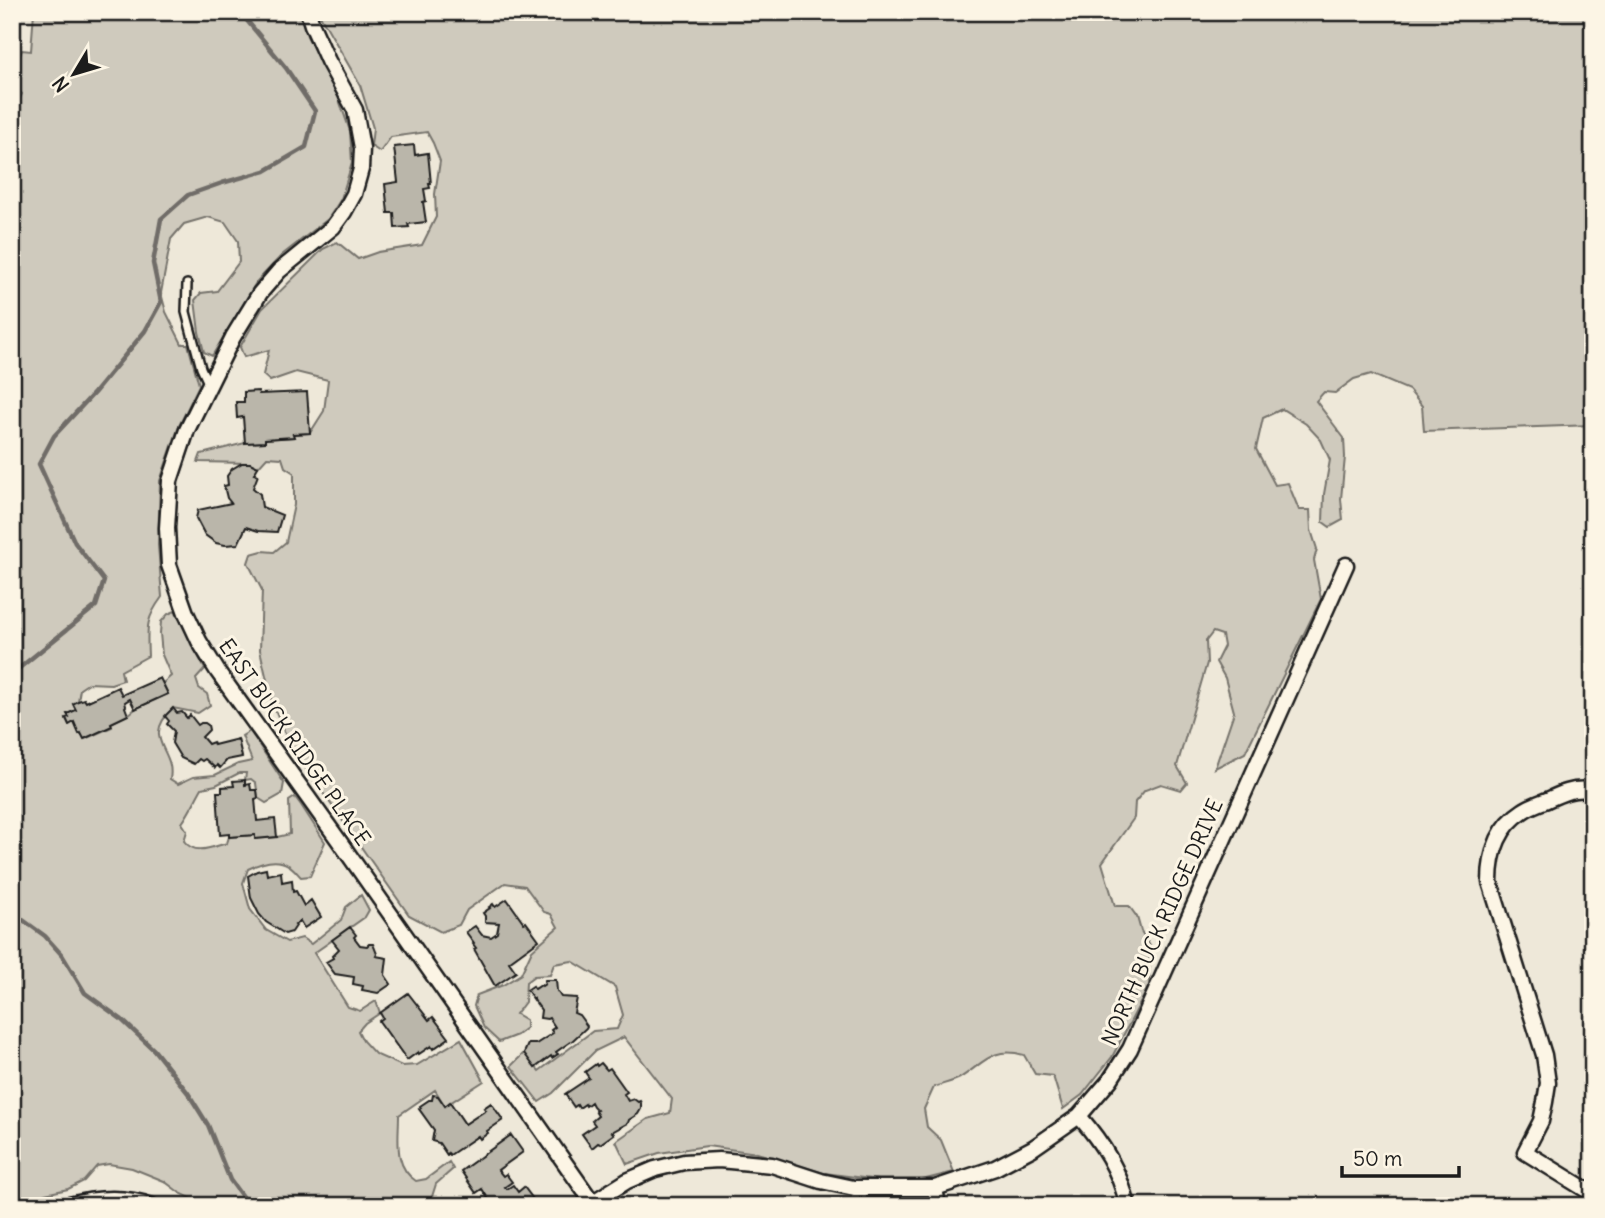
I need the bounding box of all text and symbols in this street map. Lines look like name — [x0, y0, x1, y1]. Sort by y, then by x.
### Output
north arrow — [38, 38, 108, 108]
text: N — [47, 72, 74, 97]
street label: EAST BUCK RIDGE PLACE — [213, 633, 377, 851]
street label: NORTH BUCK RIDGE DRIVE — [1095, 794, 1229, 1050]
scale bar — [1342, 1134, 1460, 1178]
text: 50 m — [1353, 1145, 1402, 1172]

